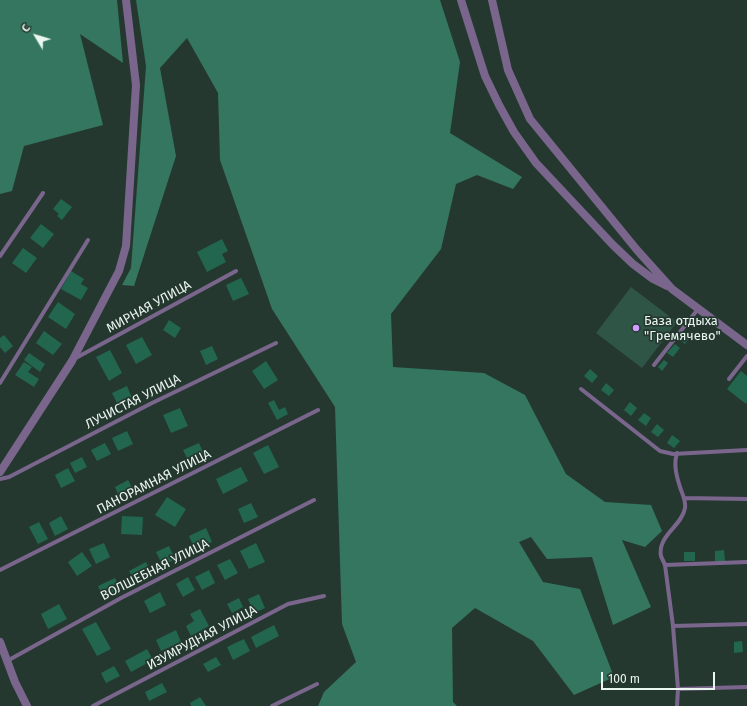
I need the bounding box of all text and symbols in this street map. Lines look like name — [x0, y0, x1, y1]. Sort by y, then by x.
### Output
north arrow — [16, 16, 56, 56]
text: С — [19, 22, 33, 35]
street label: МИРНАЯ УЛИЦА — [104, 277, 194, 337]
place label: База отдыха "Гремячево" — [644, 313, 721, 344]
marker: База отдыха "Гремячево" — [631, 323, 641, 333]
street label: ЛУЧИСТАЯ УЛИЦА — [83, 371, 183, 433]
street label: ПАНОРАМНАЯ УЛИЦА — [94, 446, 214, 518]
street label: ВОЛШЕБНАЯ УЛИЦА — [98, 536, 212, 604]
street label: ИЗУМРУДНАЯ УЛИЦА — [144, 602, 260, 674]
scale bar — [603, 664, 717, 690]
text: 100 m — [608, 672, 640, 686]

